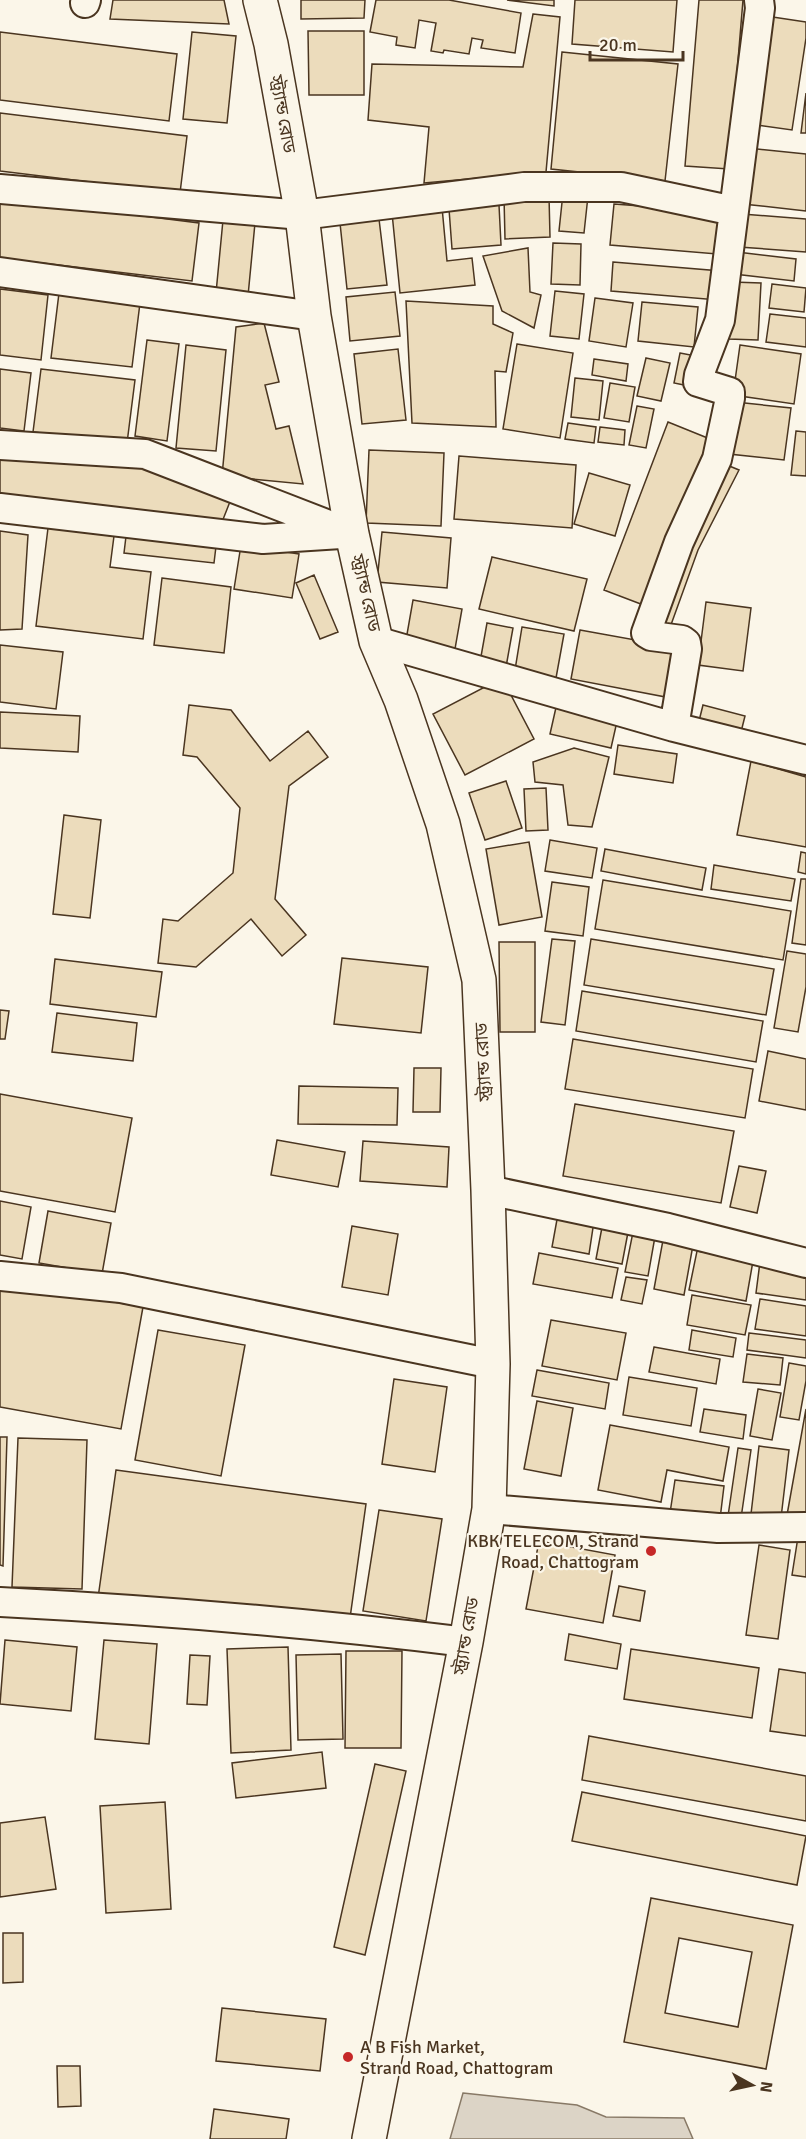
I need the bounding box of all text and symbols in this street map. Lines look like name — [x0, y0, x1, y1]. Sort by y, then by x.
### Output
scale bar — [590, 24, 683, 62]
text: 20 m — [599, 34, 637, 56]
street label: স্ট্র্যান্ড রোড — [265, 72, 301, 155]
street label: স্ট্র্যান্ড রোড — [346, 551, 386, 634]
street label: স্ট্র্যান্ড রোড — [470, 1022, 496, 1103]
place label: KBK TELECOM, Strand Road, Chattogram — [467, 1530, 639, 1573]
marker: KBK TELECOM, Strand Road, Chattogram — [644, 1544, 658, 1558]
street label: স্ট্র্যান্ড রোড — [448, 1595, 484, 1678]
place label: A B Fish Market, Strand Road, Chattogram — [360, 2036, 553, 2079]
marker: A B Fish Market, Strand Road, Chattogram — [341, 2050, 355, 2064]
north arrow — [722, 2055, 782, 2115]
text: N — [755, 2080, 777, 2094]

